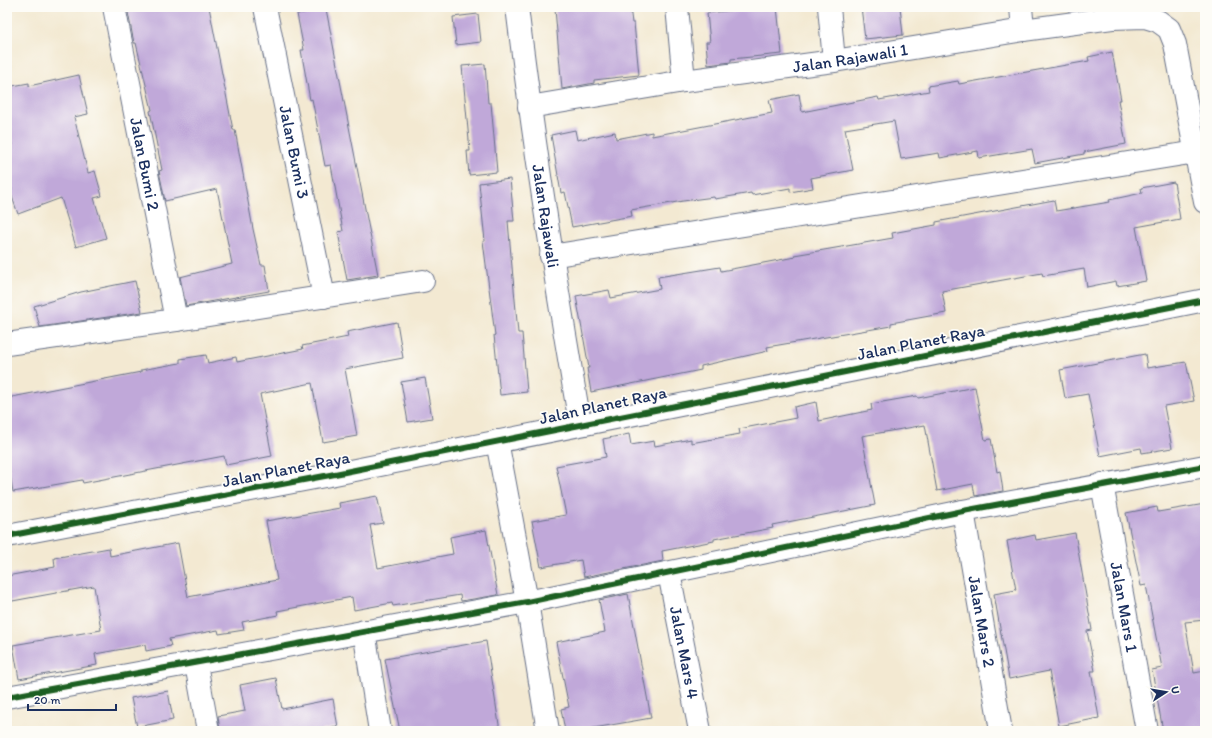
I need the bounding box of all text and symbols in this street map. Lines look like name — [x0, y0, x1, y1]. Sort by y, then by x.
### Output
street label: Jalan Rajawali 1 — [791, 39, 909, 76]
street label: Jalan Bumi 3 — [275, 104, 314, 201]
street label: Jalan Bumi 2 — [126, 116, 164, 212]
street label: Jalan Rajawali — [528, 163, 564, 269]
street label: Jalan Planet Raya — [855, 320, 987, 364]
street label: Jalan Planet Raya — [538, 382, 669, 428]
street label: Jalan Planet Raya — [220, 447, 352, 491]
street label: Jalan Mars 1 — [1106, 560, 1142, 654]
street label: Jalan Mars 2 — [964, 574, 1000, 669]
street label: Jalan Mars 4 — [666, 605, 703, 700]
north arrow — [1146, 672, 1186, 712]
text: U — [1168, 685, 1182, 695]
scale bar — [28, 686, 116, 712]
text: 20 m — [34, 693, 61, 707]

